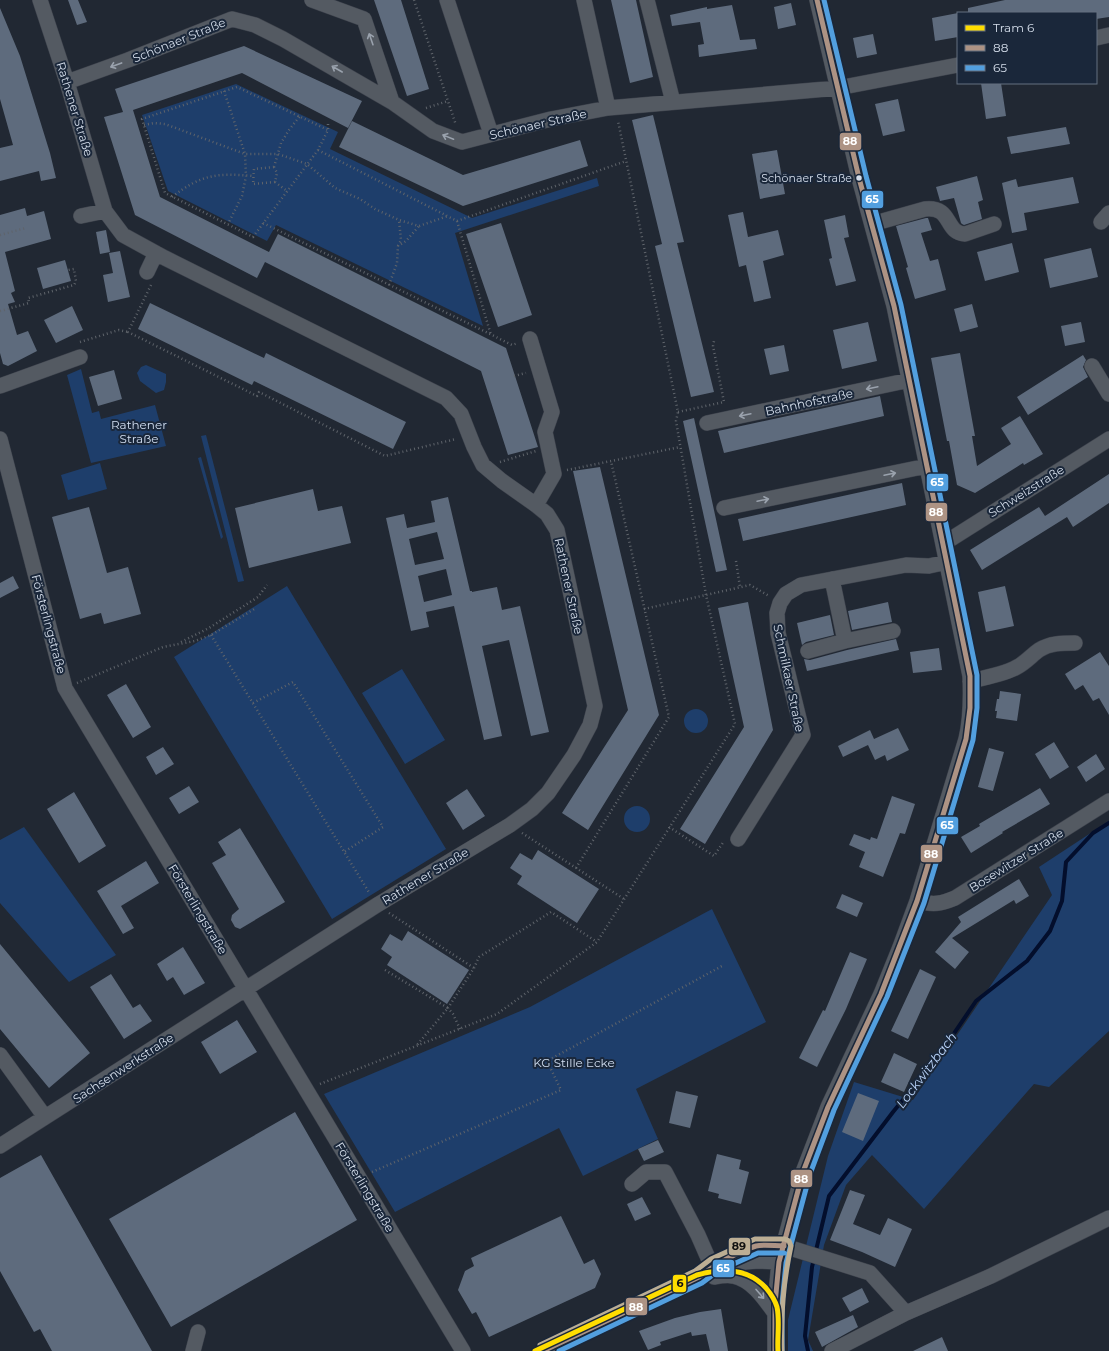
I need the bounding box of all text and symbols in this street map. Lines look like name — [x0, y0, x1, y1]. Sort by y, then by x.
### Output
legend — [957, 12, 1097, 84]
street label: Schönaer Straße — [130, 15, 228, 65]
text: Tram 6 — [993, 20, 1034, 35]
one-way arrow — [366, 33, 374, 45]
text: 88 — [993, 40, 1009, 55]
street label: Rathener Straße — [53, 60, 97, 158]
text: 65 — [993, 60, 1007, 75]
one-way arrow — [110, 61, 122, 69]
one-way arrow — [331, 65, 343, 73]
street label: Schönaer Straße — [488, 106, 588, 142]
one-way arrow — [442, 132, 454, 140]
line badge: 88 — [839, 132, 862, 151]
text: 88 — [843, 134, 857, 148]
place label: Schönaer Straße — [761, 171, 852, 185]
marker: Schönaer Straße — [854, 173, 864, 183]
line badge: 65 — [861, 190, 884, 209]
text: 65 — [865, 192, 879, 206]
street label: Bahnhofstraße — [764, 385, 854, 419]
one-way arrow — [866, 385, 879, 393]
one-way arrow — [739, 412, 752, 420]
park label: Rathener Straße — [111, 417, 167, 446]
street label: Schweizstraße — [985, 462, 1067, 520]
one-way arrow — [883, 470, 896, 478]
line badge: 65 — [926, 473, 949, 492]
text: 65 — [930, 475, 944, 489]
one-way arrow — [756, 496, 769, 504]
line badge: 88 — [925, 502, 948, 522]
text: 88 — [929, 505, 943, 519]
street label: Rathener Straße — [551, 536, 587, 636]
street label: Försterlingstraße — [29, 573, 69, 675]
street label: Schmilkaer Straße — [770, 623, 808, 733]
line badge: 65 — [936, 816, 959, 835]
text: 65 — [940, 818, 954, 832]
street label: Bosewitzer Straße — [966, 825, 1066, 895]
street label: Rathener Straße — [379, 844, 471, 908]
line badge: 88 — [920, 844, 943, 863]
text: 88 — [924, 847, 938, 861]
street label: Försterlingstraße — [165, 861, 231, 957]
water label: Lockwitzbach — [892, 1029, 960, 1111]
street label: Sachsenwerkstraße — [70, 1030, 176, 1106]
park label: KG Stille Ecke — [533, 1055, 615, 1070]
street label: Försterlingstraße — [332, 1139, 398, 1235]
line badge: 88 — [790, 1169, 813, 1188]
text: 88 — [794, 1172, 808, 1186]
line badge: 89 — [728, 1237, 751, 1256]
text: 89 — [732, 1239, 746, 1253]
line badge: 65 — [712, 1259, 735, 1278]
text: 65 — [716, 1261, 730, 1275]
line badge: 6 — [672, 1274, 687, 1293]
text: 6 — [676, 1276, 684, 1290]
one-way arrow — [755, 1289, 765, 1299]
line badge: 88 — [625, 1297, 648, 1316]
text: 88 — [629, 1300, 643, 1314]

